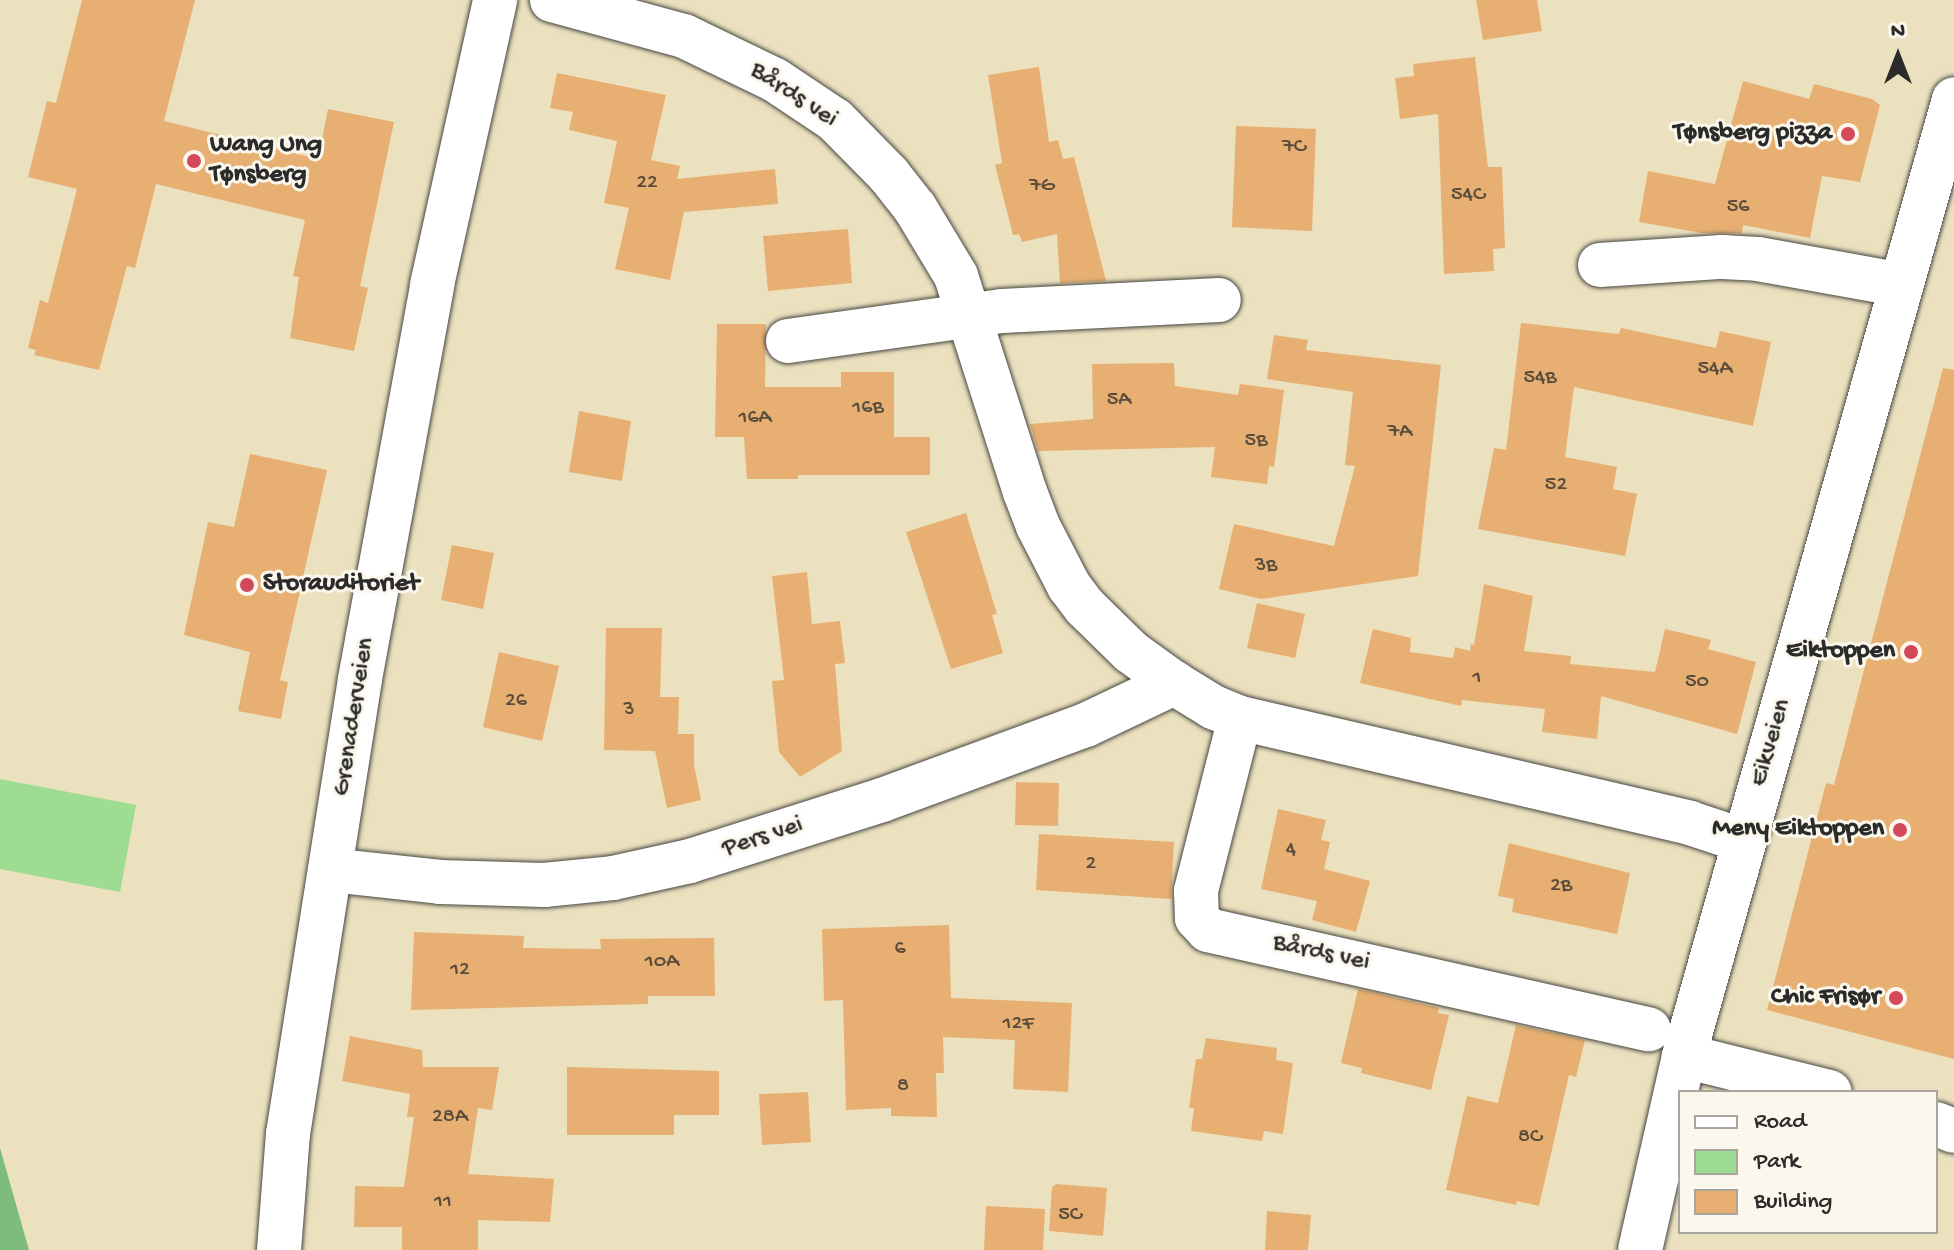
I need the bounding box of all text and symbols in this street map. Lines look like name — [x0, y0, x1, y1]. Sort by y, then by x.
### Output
north arrow — [1858, 16, 1938, 96]
text: N — [1891, 19, 1905, 45]
street label: Bårds vei — [743, 56, 843, 136]
place label: Tønsberg pizza — [1673, 118, 1832, 150]
marker: Tønsberg pizza — [1839, 125, 1857, 143]
place label: Wang Ung Tønsberg — [210, 130, 322, 192]
house number: 7C — [1282, 135, 1306, 161]
marker: Wang Ung Tønsberg — [185, 152, 203, 170]
house number: 22 — [636, 171, 658, 197]
house number: 7G — [1029, 174, 1055, 200]
house number: 54C — [1451, 183, 1485, 209]
house number: 56 — [1727, 195, 1749, 221]
house number: 54A — [1698, 357, 1732, 383]
house number: 54B — [1523, 366, 1557, 392]
house number: 5A — [1107, 388, 1131, 414]
house number: 16B — [852, 396, 884, 422]
house number: 16A — [738, 406, 772, 432]
house number: 7A — [1388, 420, 1412, 446]
house number: 5B — [1245, 429, 1267, 455]
house number: 52 — [1545, 473, 1567, 499]
house number: 3B — [1255, 554, 1277, 580]
place label: Storauditoriet — [263, 569, 419, 601]
marker: Storauditoriet — [238, 576, 256, 594]
street label: Grenaderveien — [327, 636, 383, 798]
place label: Eiktoppen — [1786, 636, 1895, 668]
marker: Eiktoppen — [1902, 643, 1920, 661]
house number: 1 — [1473, 666, 1481, 692]
house number: 50 — [1685, 670, 1709, 696]
house number: 26 — [505, 689, 527, 715]
street label: Eikveien — [1745, 696, 1799, 790]
house number: 3 — [623, 698, 635, 724]
street label: Pers vei — [719, 810, 807, 866]
place label: Meny Eiktoppen — [1712, 814, 1884, 846]
marker: Meny Eiktoppen — [1891, 821, 1909, 839]
house number: 4 — [1286, 838, 1296, 864]
house number: 2 — [1086, 852, 1096, 878]
house number: 2B — [1550, 874, 1572, 900]
street label: Bårds vei — [1270, 929, 1372, 979]
house number: 6 — [894, 937, 906, 963]
house number: 10A — [645, 950, 679, 976]
house number: 12 — [450, 958, 470, 984]
place label: Chic Frisør — [1771, 982, 1880, 1014]
marker: Chic Frisør — [1887, 989, 1905, 1007]
house number: 12F — [1003, 1012, 1033, 1038]
house number: 8 — [897, 1074, 909, 1100]
legend — [1678, 1090, 1938, 1234]
house number: 28A — [432, 1105, 468, 1131]
text: Road — [1754, 1108, 1806, 1137]
house number: 8C — [1518, 1125, 1542, 1151]
text: Park — [1754, 1148, 1800, 1177]
text: Building — [1754, 1188, 1832, 1217]
house number: 11 — [434, 1190, 452, 1216]
house number: 5C — [1058, 1203, 1082, 1229]

